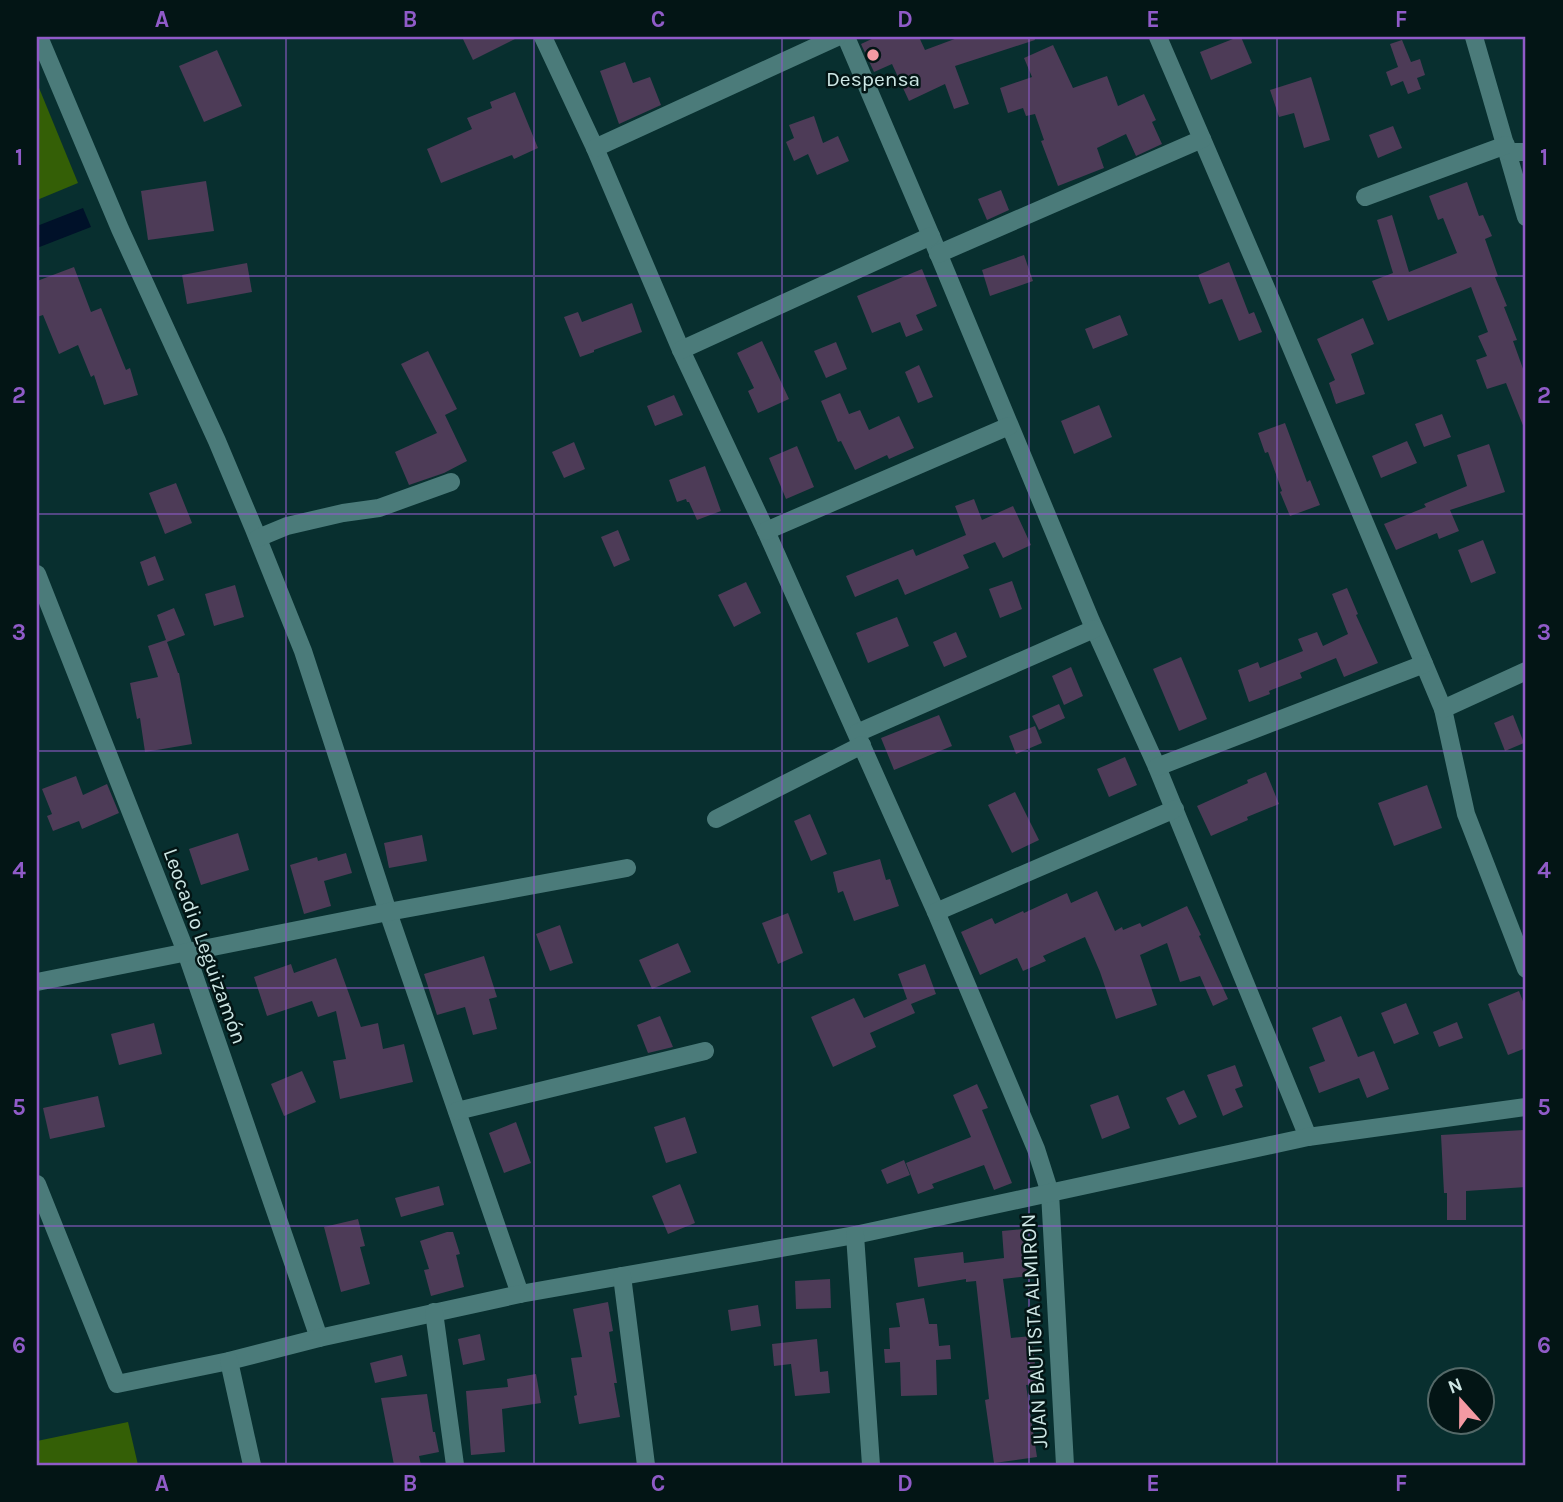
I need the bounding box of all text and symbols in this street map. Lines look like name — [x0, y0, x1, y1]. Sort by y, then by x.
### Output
text: A — [155, 6, 169, 33]
text: B — [403, 6, 417, 33]
text: C — [651, 6, 665, 33]
text: D — [897, 6, 913, 33]
text: E — [1146, 6, 1160, 33]
text: F — [1395, 6, 1407, 33]
marker: Despensa — [865, 47, 881, 63]
place label: Despensa — [826, 67, 920, 91]
text: 1 — [15, 144, 23, 171]
text: 1 — [1540, 144, 1548, 171]
text: 2 — [12, 382, 26, 409]
text: 2 — [1537, 382, 1551, 409]
text: 3 — [12, 619, 26, 646]
text: 3 — [1537, 619, 1551, 646]
street label: Leocadio Leguizamón — [158, 845, 252, 1047]
text: 4 — [12, 857, 26, 884]
text: 4 — [1537, 857, 1551, 884]
text: 5 — [12, 1094, 26, 1121]
text: 5 — [1537, 1094, 1551, 1121]
street label: JUAN BAUTISTA ALMIRON — [1016, 1213, 1052, 1449]
text: 6 — [12, 1332, 26, 1359]
text: 6 — [1537, 1332, 1551, 1359]
north arrow — [1426, 1366, 1496, 1436]
text: N — [1445, 1373, 1466, 1399]
text: A — [155, 1470, 169, 1497]
text: B — [403, 1470, 417, 1497]
text: C — [651, 1470, 665, 1497]
text: D — [897, 1470, 913, 1497]
text: E — [1146, 1470, 1160, 1497]
text: F — [1395, 1470, 1407, 1497]

